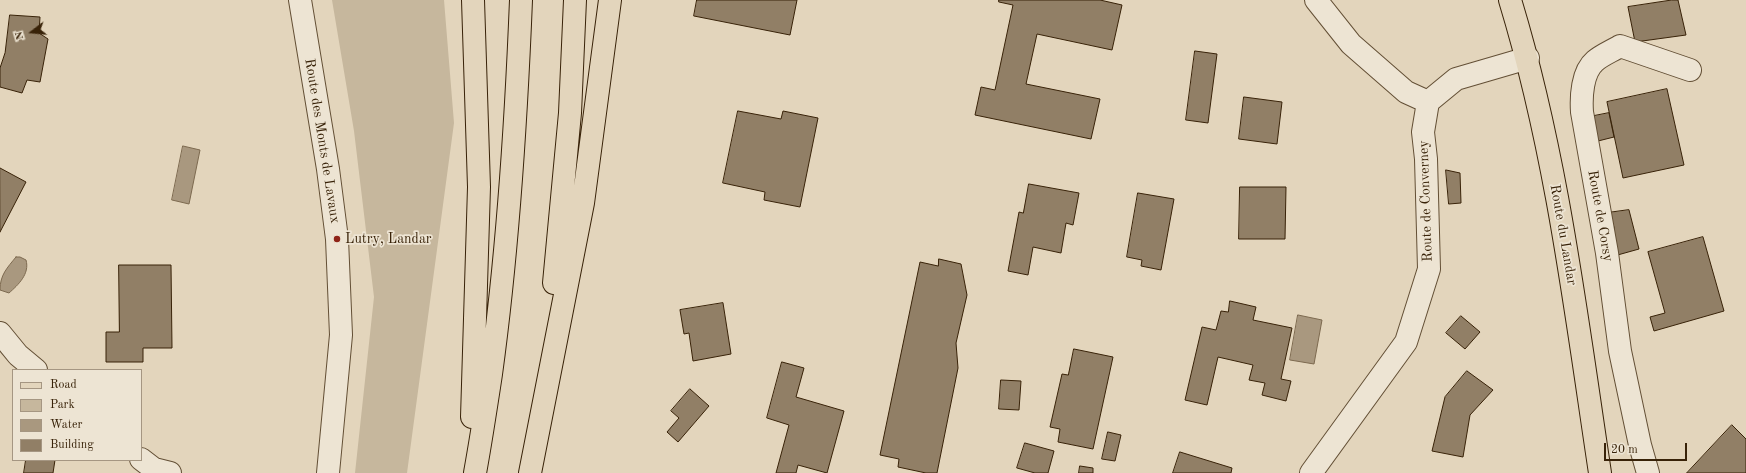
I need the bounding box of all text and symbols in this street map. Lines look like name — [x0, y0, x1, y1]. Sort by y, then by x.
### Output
north arrow — [12, 12, 52, 52]
text: N — [14, 30, 26, 41]
street label: Route des Monts de Lavaux — [301, 57, 343, 225]
street label: Route de Converney — [1415, 140, 1437, 262]
street label: Route de Corsy — [1584, 169, 1616, 263]
street label: Route du Landar — [1546, 183, 1580, 287]
place label: Lutry, Landar — [345, 231, 432, 247]
marker: Lutry, Landar — [332, 234, 342, 244]
legend — [12, 369, 142, 461]
text: Road — [50, 379, 77, 391]
text: Park — [50, 399, 75, 411]
text: Water — [50, 419, 82, 431]
scale bar — [1606, 435, 1689, 461]
text: Building — [50, 439, 94, 451]
text: 20 m — [1611, 444, 1638, 456]

